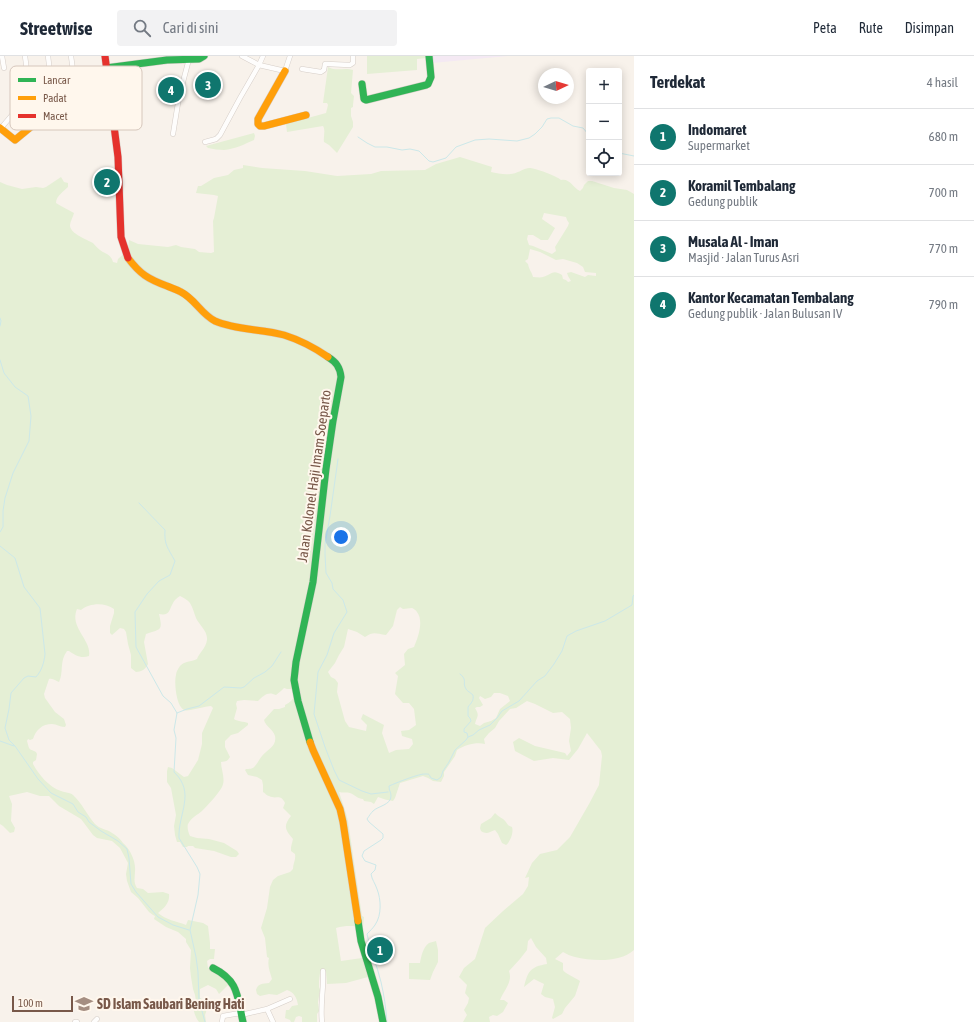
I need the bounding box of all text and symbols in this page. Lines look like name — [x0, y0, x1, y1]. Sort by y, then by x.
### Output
search box — [117, 10, 397, 46]
text: Streetwise — [20, 17, 93, 39]
icon: search — [131, 17, 153, 39]
text: Cari di sini — [163, 19, 218, 36]
text: Peta — [813, 20, 837, 36]
text: Rute — [859, 20, 883, 36]
text: Disimpan — [905, 20, 954, 36]
legend — [10, 66, 142, 130]
north arrow — [538, 68, 574, 104]
map controls — [586, 68, 622, 176]
button: + — [586, 68, 622, 104]
pin: 3 — [195, 70, 221, 100]
text: Terdekat — [650, 72, 705, 92]
text: Lancar — [43, 74, 71, 86]
pin: 4 — [158, 75, 184, 105]
text: 4 hasil — [927, 75, 958, 90]
text: Padat — [43, 92, 67, 104]
button: − — [586, 104, 622, 140]
text: Macet — [43, 110, 68, 122]
text: Indomaret — [688, 121, 747, 138]
text: 1 — [660, 129, 666, 144]
text: 680 m — [929, 129, 958, 144]
text: Supermarket — [688, 138, 750, 153]
button: locate — [586, 140, 622, 176]
pin: 2 — [94, 167, 120, 197]
text: Koramil Tembalang — [688, 177, 796, 194]
text: 2 — [660, 185, 666, 200]
text: 700 m — [929, 185, 958, 200]
text: Gedung publik — [688, 194, 758, 209]
text: Musala Al - Iman — [688, 233, 779, 250]
text: 3 — [660, 241, 666, 256]
text: 770 m — [929, 241, 958, 256]
text: Masjid · Jalan Turus Asri — [688, 250, 799, 265]
text: Kantor Kecamatan Tembalang — [688, 289, 854, 306]
text: 4 — [660, 297, 666, 312]
text: 790 m — [929, 297, 958, 312]
text: Gedung publik · Jalan Bulusan IV — [688, 306, 842, 321]
street label: Jalan Kolonel Haji Imam Soeparto — [294, 389, 334, 563]
your location — [331, 527, 351, 547]
pin: 1 — [367, 935, 393, 965]
scale bar — [12, 994, 73, 1013]
school or university icon: SD Islam Saubari Bening Hati — [74, 994, 94, 1014]
place label: SD Islam Saubari Bening Hati — [97, 996, 245, 1012]
text: 100 m — [18, 997, 43, 1009]

